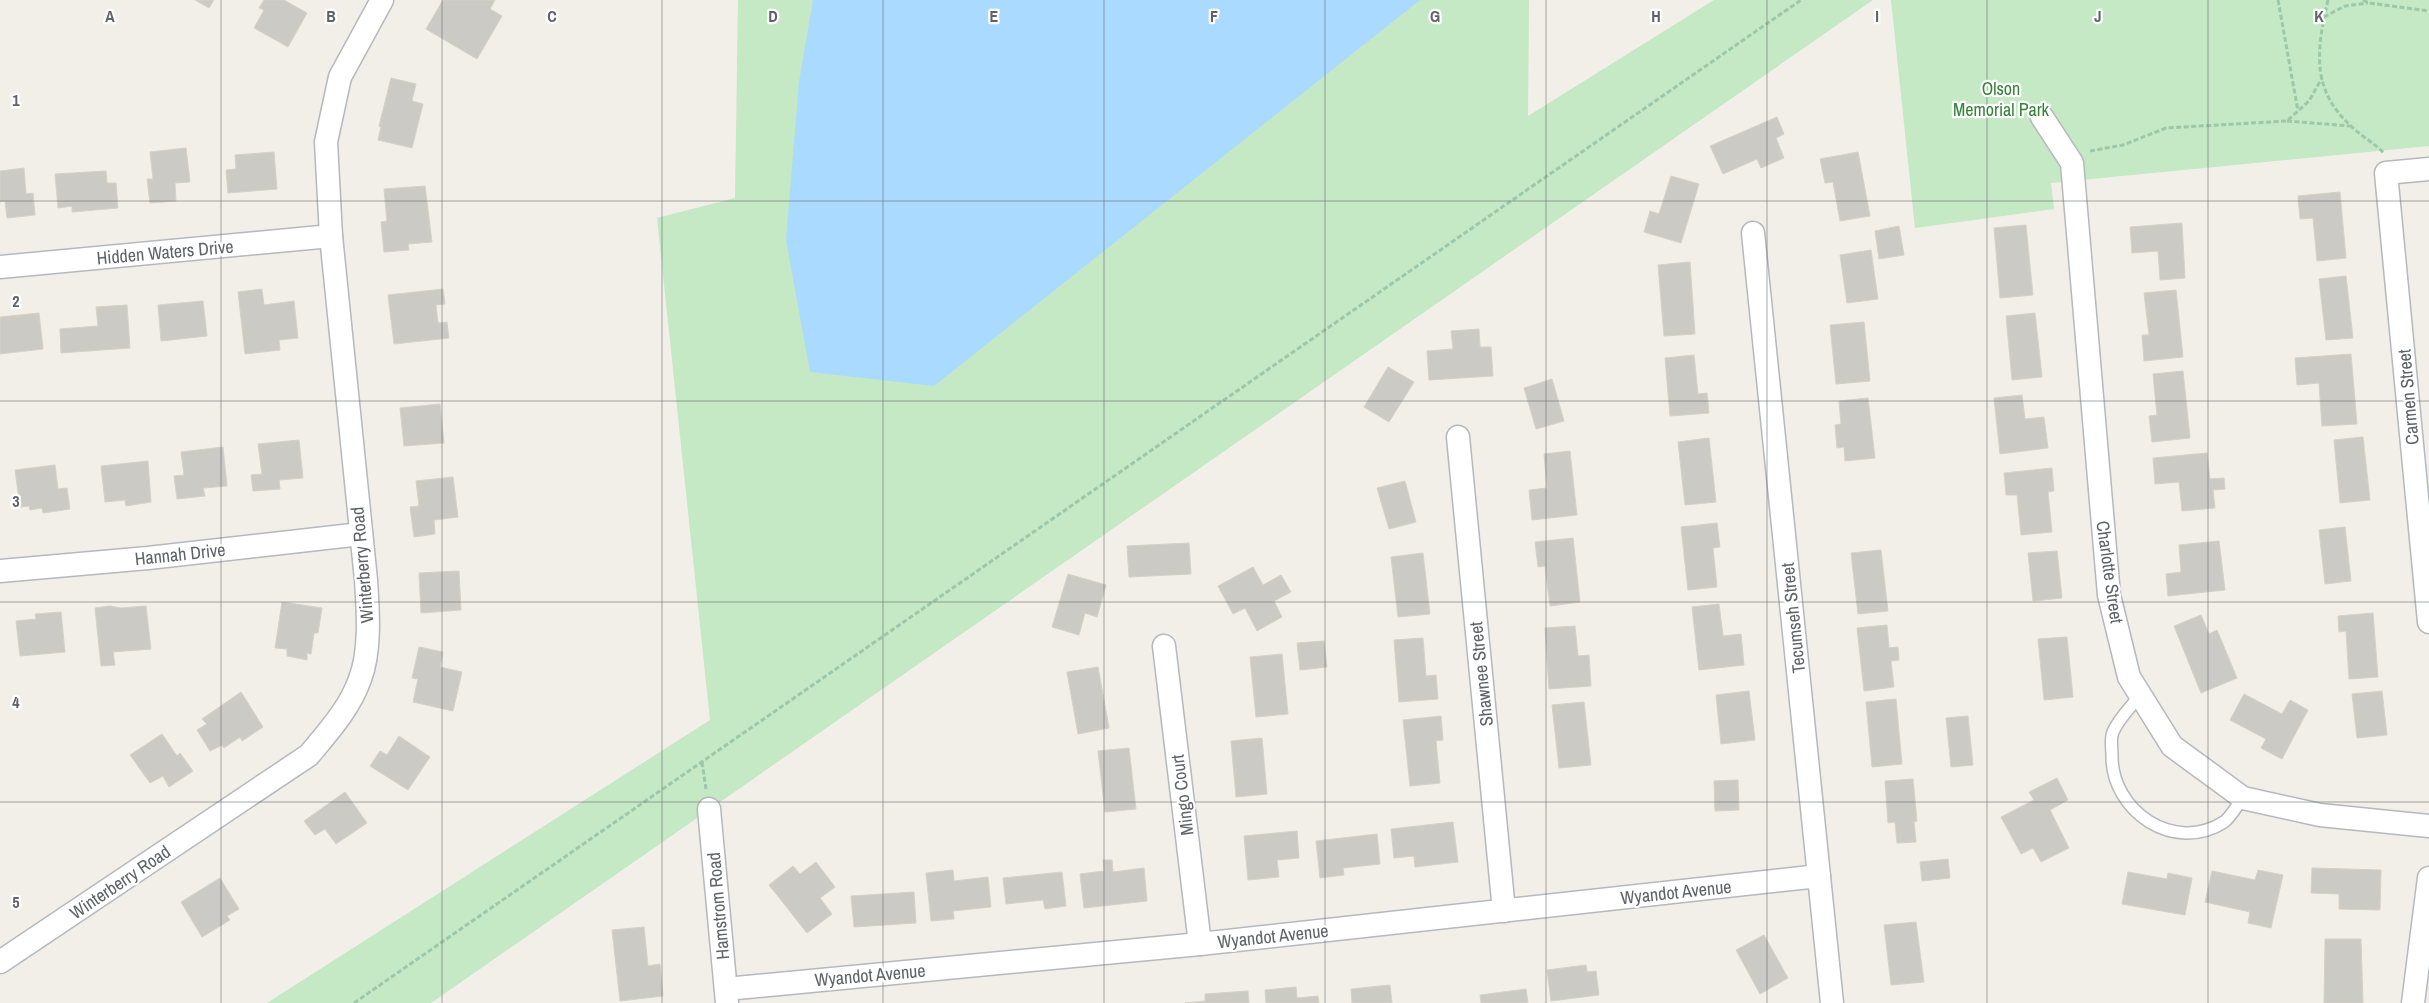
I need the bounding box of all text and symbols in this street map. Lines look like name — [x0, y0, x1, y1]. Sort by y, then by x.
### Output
text: A — [105, 5, 115, 27]
text: B — [326, 5, 336, 27]
text: C — [547, 5, 557, 27]
text: D — [768, 5, 778, 27]
text: E — [990, 5, 999, 27]
text: F — [1210, 5, 1218, 27]
text: G — [1430, 5, 1440, 27]
text: H — [1651, 5, 1661, 27]
text: I — [1875, 5, 1879, 27]
text: J — [2094, 5, 2102, 27]
text: K — [2314, 5, 2324, 27]
park label: Olson Memorial Park — [1953, 76, 2050, 122]
text: 1 — [12, 89, 20, 111]
street label: Hidden Waters Drive — [96, 234, 234, 270]
text: 2 — [12, 290, 20, 312]
street label: Carmen Street — [2391, 348, 2425, 446]
text: 3 — [12, 490, 20, 512]
street label: Winterberry Road — [344, 506, 380, 624]
street label: Charlotte Street — [2090, 519, 2130, 625]
street label: Hannah Drive — [133, 537, 227, 571]
street label: Tecumseh Street — [1775, 562, 1811, 674]
street label: Shawnee Street — [1463, 620, 1499, 728]
text: 4 — [12, 691, 20, 713]
street label: Mingo Court — [1165, 753, 1199, 837]
street label: Winterberry Road — [65, 839, 175, 925]
street label: Hamstrom Road — [701, 851, 735, 961]
street label: Wyandot Avenue — [1619, 874, 1733, 910]
text: 5 — [12, 891, 20, 913]
street label: Wyandot Avenue — [1216, 918, 1330, 954]
street label: Wyandot Avenue — [814, 958, 926, 992]

